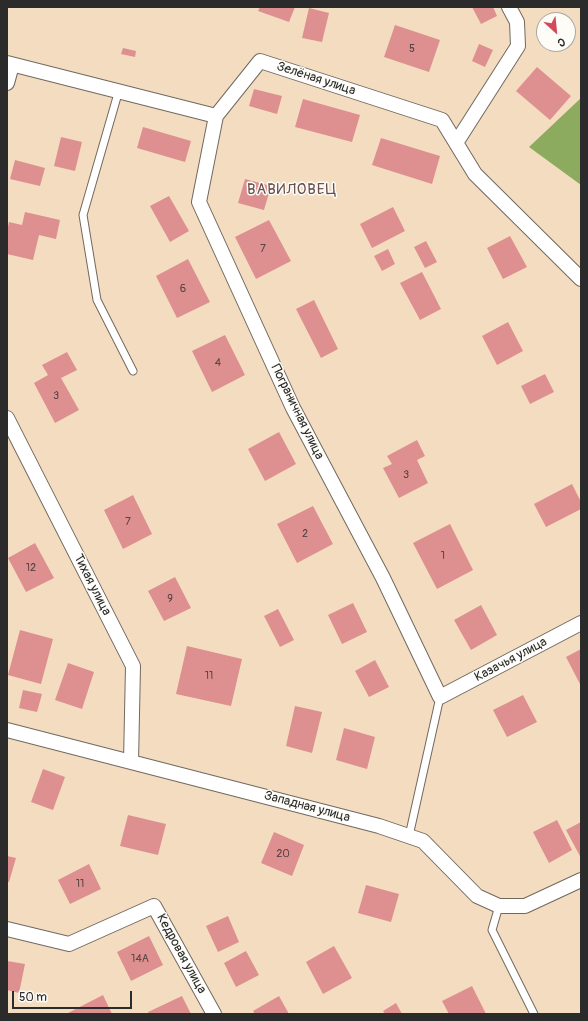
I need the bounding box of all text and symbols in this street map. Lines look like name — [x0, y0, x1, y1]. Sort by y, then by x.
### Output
north arrow — [536, 12, 576, 52]
text: С — [555, 35, 567, 50]
house number: 5 — [409, 42, 415, 56]
street label: Зелёная улица — [275, 59, 357, 99]
district label: ВАВИЛОВЕЦ — [247, 181, 337, 199]
house number: 7 — [260, 242, 266, 256]
house number: 6 — [180, 282, 186, 296]
house number: 4 — [215, 356, 221, 370]
street label: Пограничная улица — [267, 362, 327, 462]
house number: 3 — [53, 389, 59, 403]
house number: 3 — [403, 468, 409, 482]
house number: 7 — [125, 515, 131, 529]
house number: 2 — [302, 527, 308, 541]
house number: 1 — [441, 549, 445, 563]
street label: Тихая улица — [70, 552, 114, 618]
house number: 12 — [26, 561, 36, 575]
house number: 9 — [167, 592, 173, 606]
street label: Казачья улица — [472, 634, 550, 686]
house number: 11 — [205, 669, 213, 683]
street label: Западная улица — [262, 788, 352, 826]
house number: 20 — [276, 847, 290, 861]
house number: 11 — [76, 877, 84, 891]
street label: Кедровая улица — [153, 911, 209, 997]
house number: 14А — [131, 952, 149, 966]
scale bar — [14, 983, 134, 1009]
text: 50 m — [19, 990, 47, 1005]

